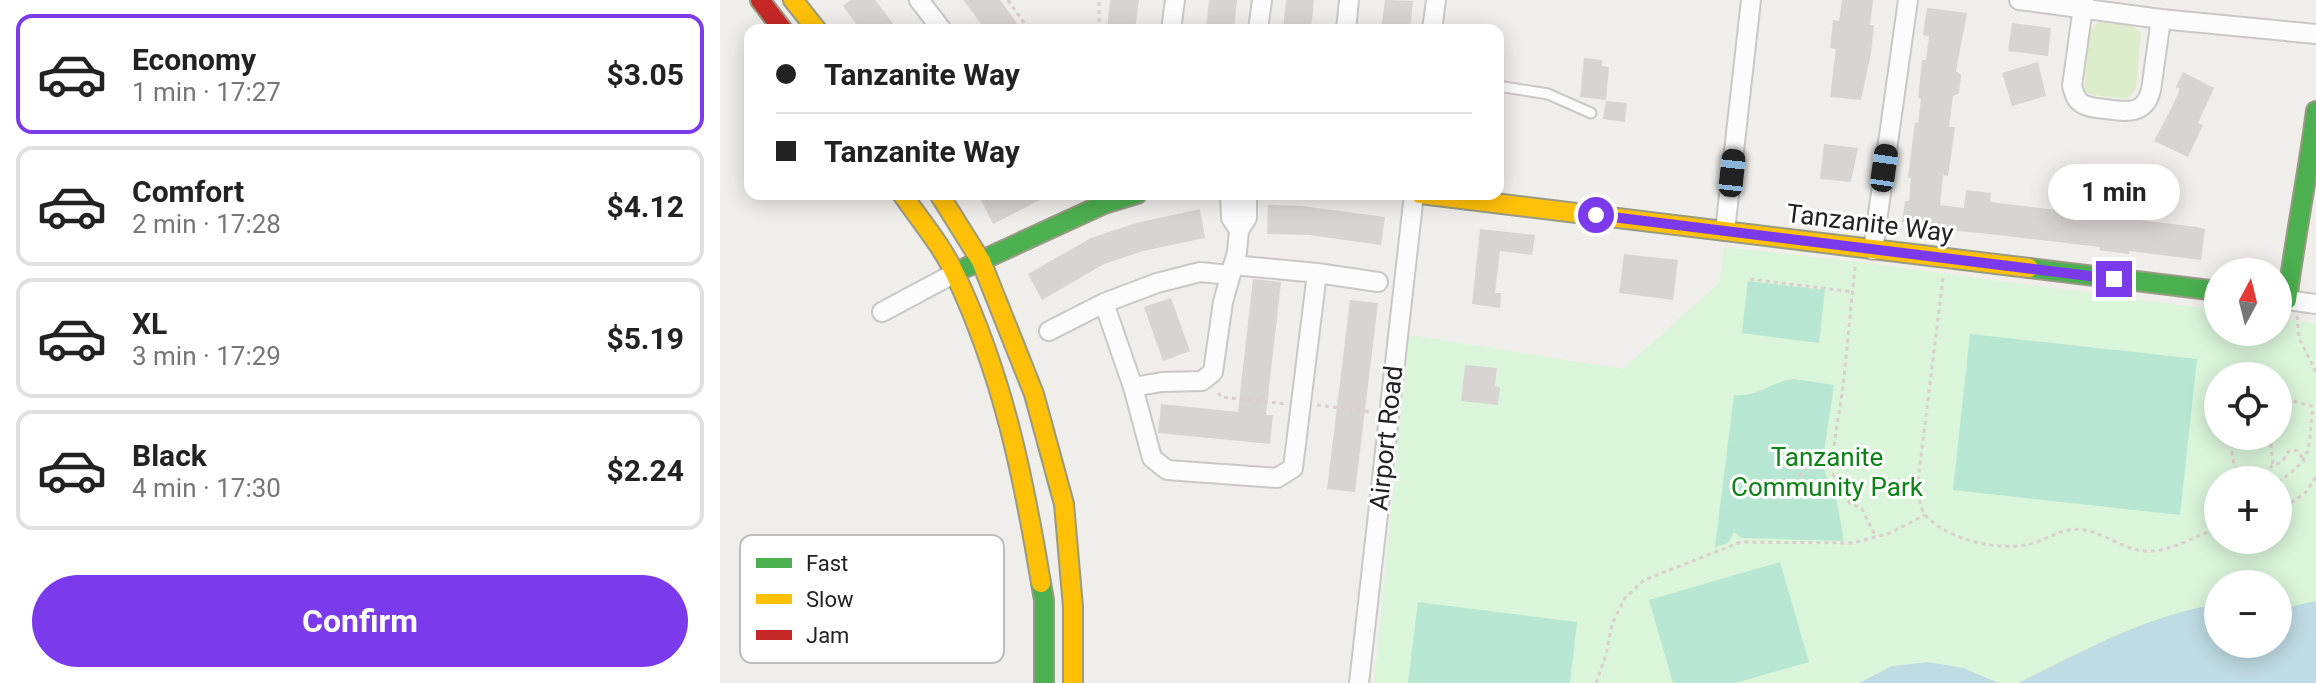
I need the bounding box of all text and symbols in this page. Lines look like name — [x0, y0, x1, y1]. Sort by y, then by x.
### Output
icon: car — [36, 38, 108, 110]
text: Economy — [132, 42, 256, 77]
text: $3.05 — [606, 57, 684, 92]
text: Tanzanite Way — [824, 57, 1020, 92]
text: 1 min · 17:27 — [132, 77, 281, 107]
text: Tanzanite Way — [824, 134, 1020, 169]
car — [1869, 143, 1899, 193]
car — [1718, 148, 1746, 198]
callout: 1 min — [2048, 163, 2180, 219]
icon: car — [36, 170, 108, 242]
text: Comfort — [132, 174, 244, 209]
text: 1 min — [2081, 177, 2147, 207]
text: $4.12 — [606, 189, 684, 224]
route start — [1578, 197, 1614, 233]
street label: Tanzanite Way — [1785, 198, 1955, 248]
text: 2 min · 17:28 — [132, 209, 281, 239]
north arrow — [2204, 258, 2292, 346]
map controls — [2204, 258, 2292, 658]
route end — [2096, 261, 2132, 297]
icon: car — [36, 302, 108, 374]
text: XL — [132, 306, 167, 341]
text: $5.19 — [606, 321, 684, 356]
text: 3 min · 17:29 — [132, 341, 281, 371]
button: locate — [2204, 362, 2292, 450]
street label: Airport Road — [1363, 364, 1409, 512]
icon: car — [36, 434, 108, 506]
text: Black — [132, 438, 207, 473]
park label: Tanzanite Community Park — [1731, 442, 1924, 502]
text: $2.24 — [606, 453, 684, 488]
button: + — [2204, 466, 2292, 554]
text: 4 min · 17:30 — [132, 473, 281, 503]
legend — [740, 535, 1004, 663]
text: Fast — [806, 551, 848, 576]
button: − — [2204, 570, 2292, 658]
button: Confirm — [32, 575, 688, 667]
text: Slow — [806, 587, 854, 612]
text: Jam — [806, 623, 849, 648]

